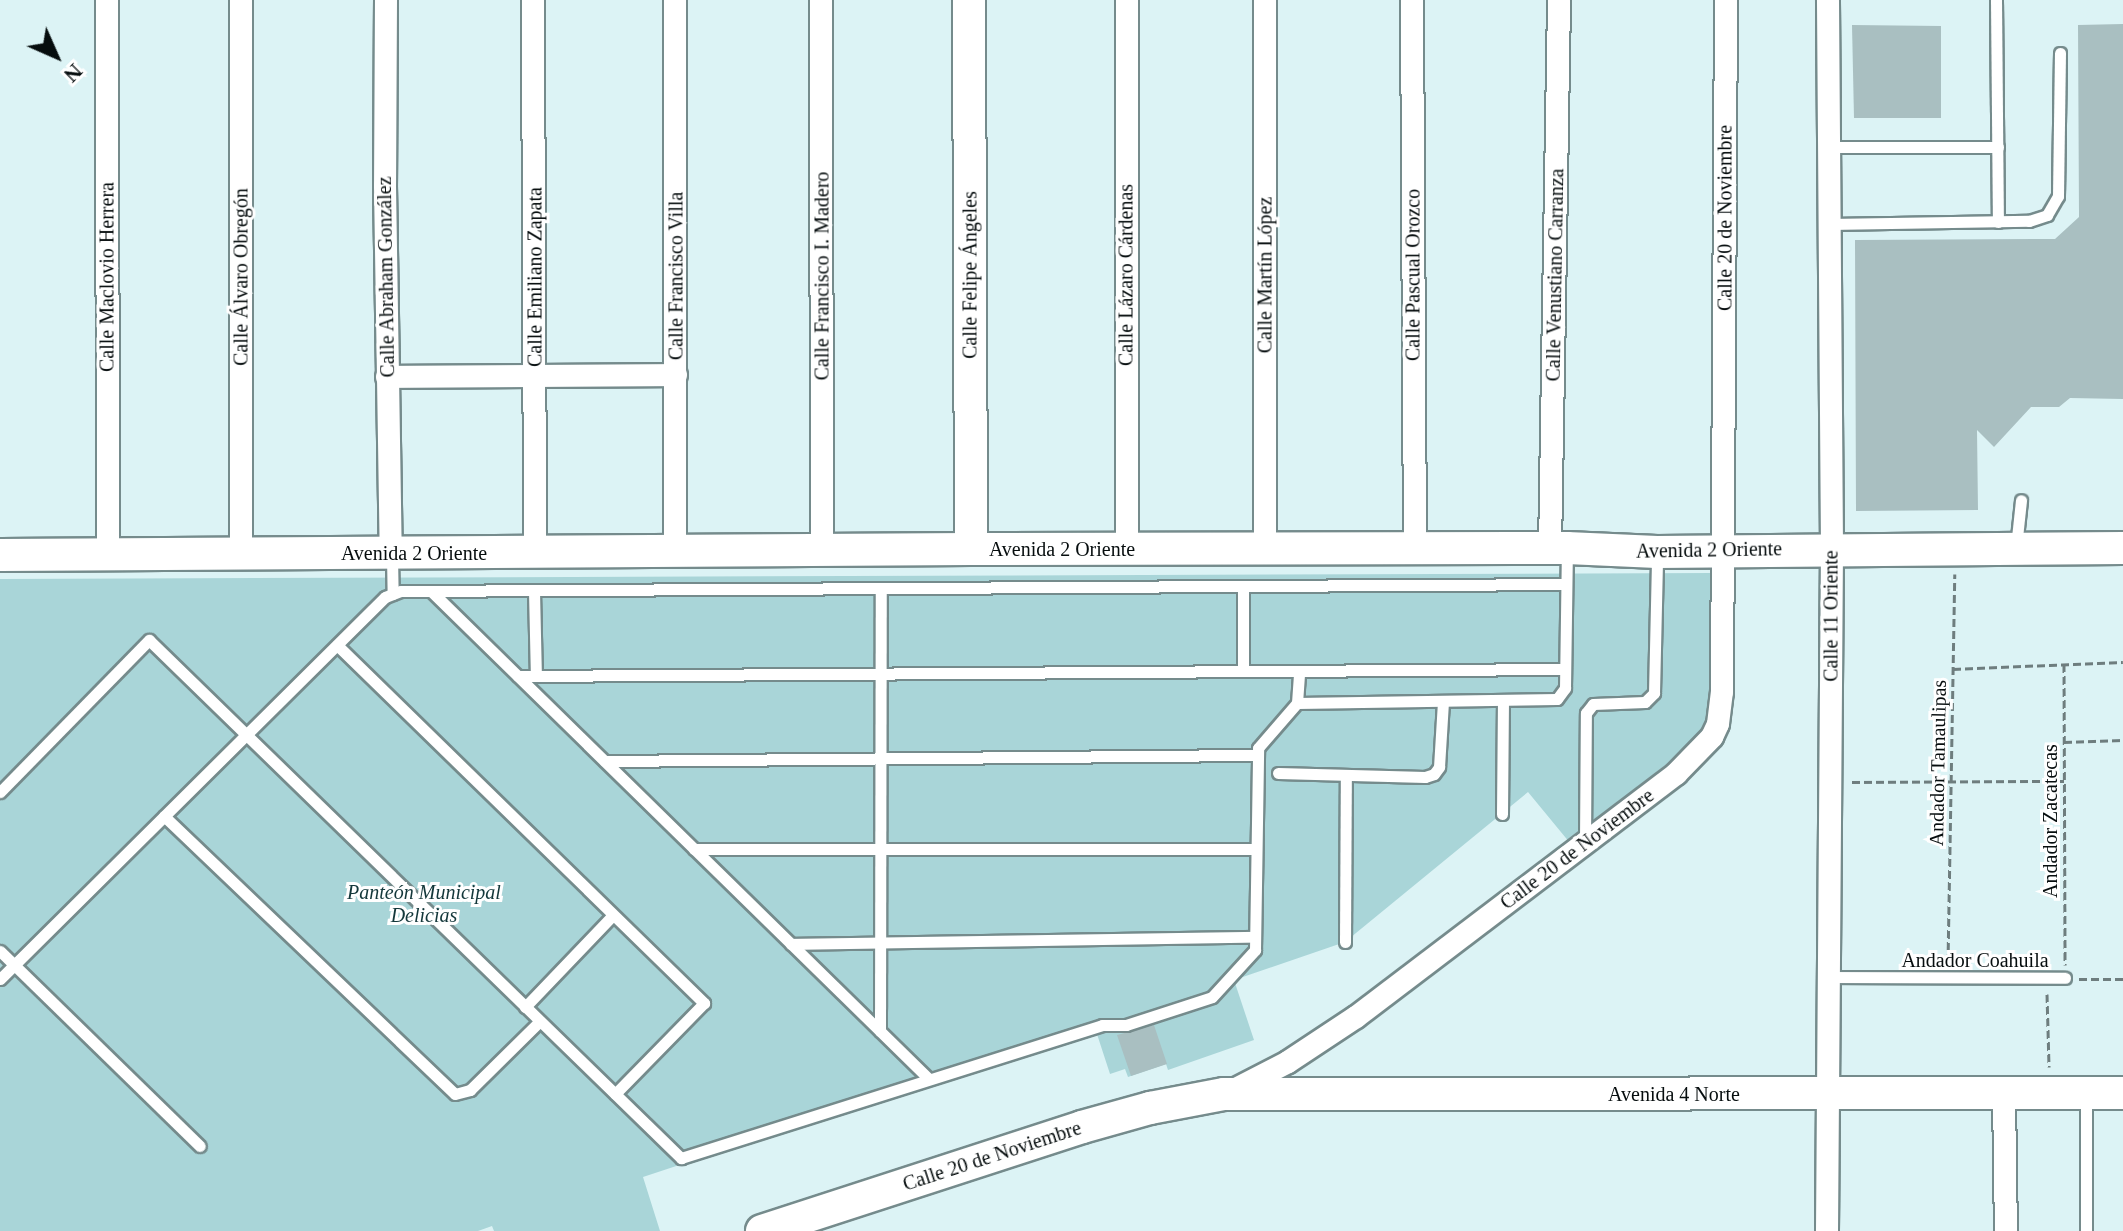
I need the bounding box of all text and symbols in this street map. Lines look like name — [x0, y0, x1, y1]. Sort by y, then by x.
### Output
north arrow — [16, 16, 96, 96]
text: N — [59, 59, 88, 88]
street label: Calle 20 de Noviembre — [1713, 125, 1737, 311]
street label: Calle Venustiano Carranza — [1541, 168, 1569, 382]
street label: Calle Francisco I. Madero — [810, 172, 834, 380]
street label: Calle Abraham González — [372, 176, 400, 378]
street label: Calle Maclovio Herrera — [95, 182, 119, 372]
street label: Calle Lázaro Cárdenas — [1114, 184, 1138, 366]
street label: Calle Emiliano Zapata — [523, 187, 547, 367]
street label: Calle Álvaro Obregón — [229, 188, 253, 366]
street label: Calle Pascual Orozco — [1401, 189, 1425, 361]
street label: Calle Felipe Ángeles — [958, 191, 982, 359]
street label: Calle Francisco Villa — [664, 192, 688, 360]
street label: Calle Martín López — [1253, 197, 1277, 353]
street label: Avenida 2 Oriente — [989, 537, 1135, 561]
street label: Avenida 2 Oriente — [1636, 537, 1782, 563]
street label: Avenida 2 Oriente — [341, 541, 487, 565]
street label: Calle 11 Oriente — [1819, 550, 1843, 682]
street label: Andador Tamaulipas — [1925, 679, 1951, 847]
street label: Andador Zacatecas — [2038, 744, 2062, 898]
street label: Calle 20 de Noviembre — [1495, 783, 1659, 915]
park label: Panteón Municipal Delicias — [347, 881, 501, 928]
street label: Andador Coahuila — [1901, 948, 2049, 972]
street label: Avenida 4 Norte — [1608, 1082, 1740, 1106]
street label: Calle 20 de Noviembre — [900, 1116, 1084, 1196]

